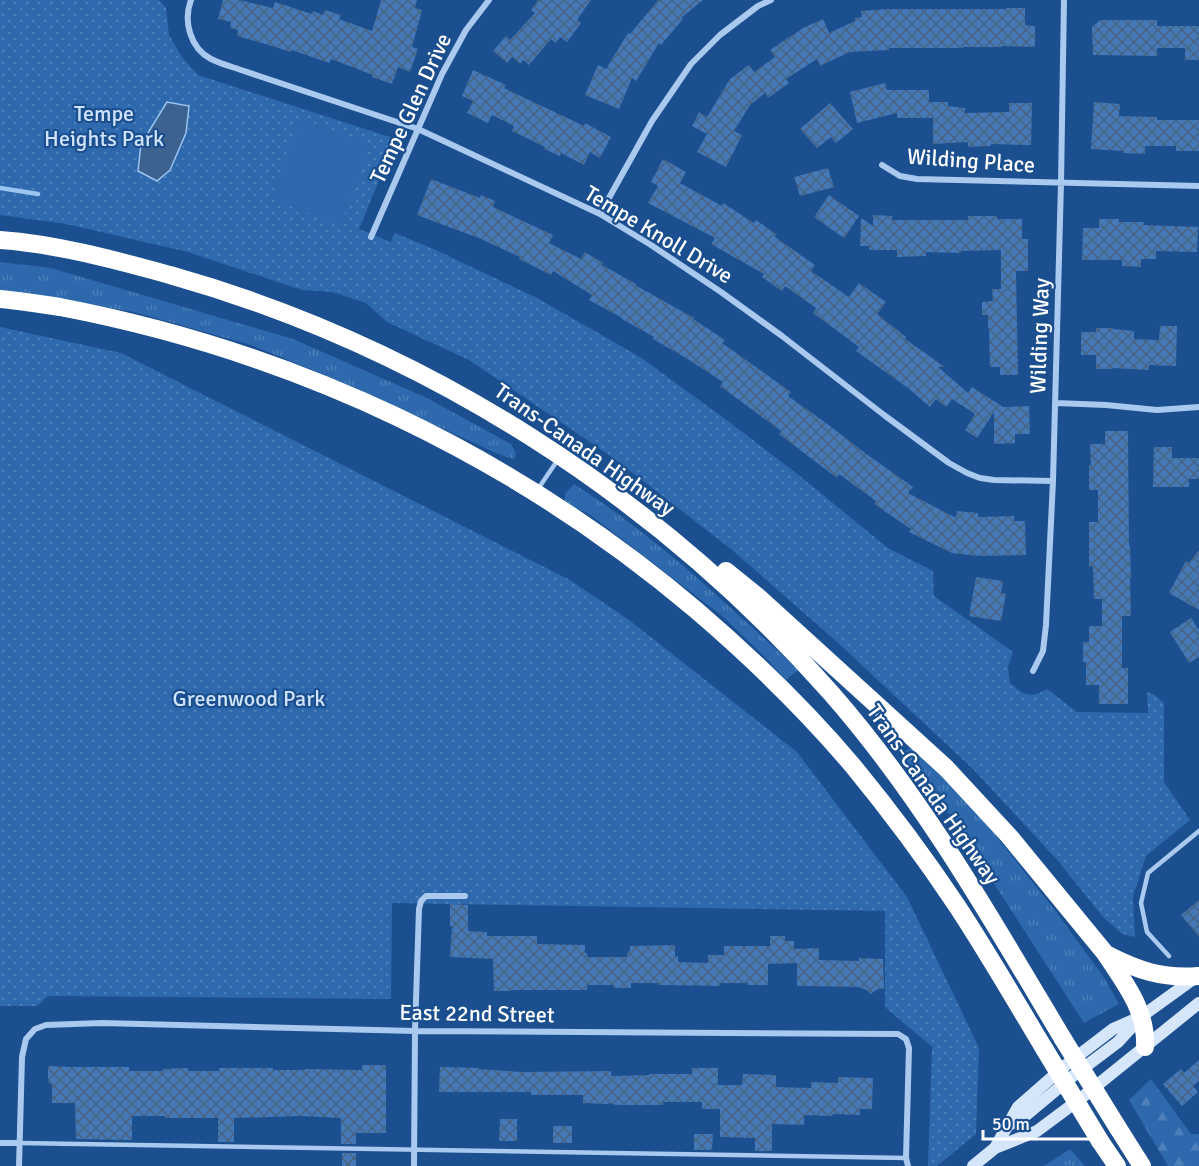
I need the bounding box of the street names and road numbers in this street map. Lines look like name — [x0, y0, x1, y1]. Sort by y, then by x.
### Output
street label: Tempe Glen Drive — [364, 29, 457, 188]
street label: Wilding Place — [906, 143, 1036, 178]
street label: Tempe Knoll Drive — [580, 180, 738, 289]
street label: Wilding Way — [1024, 277, 1055, 394]
street label: Trans-Canada Highway — [489, 377, 681, 522]
street label: Trans-Canada Highway — [861, 699, 1006, 890]
street label: East 22nd Street — [399, 999, 555, 1028]

